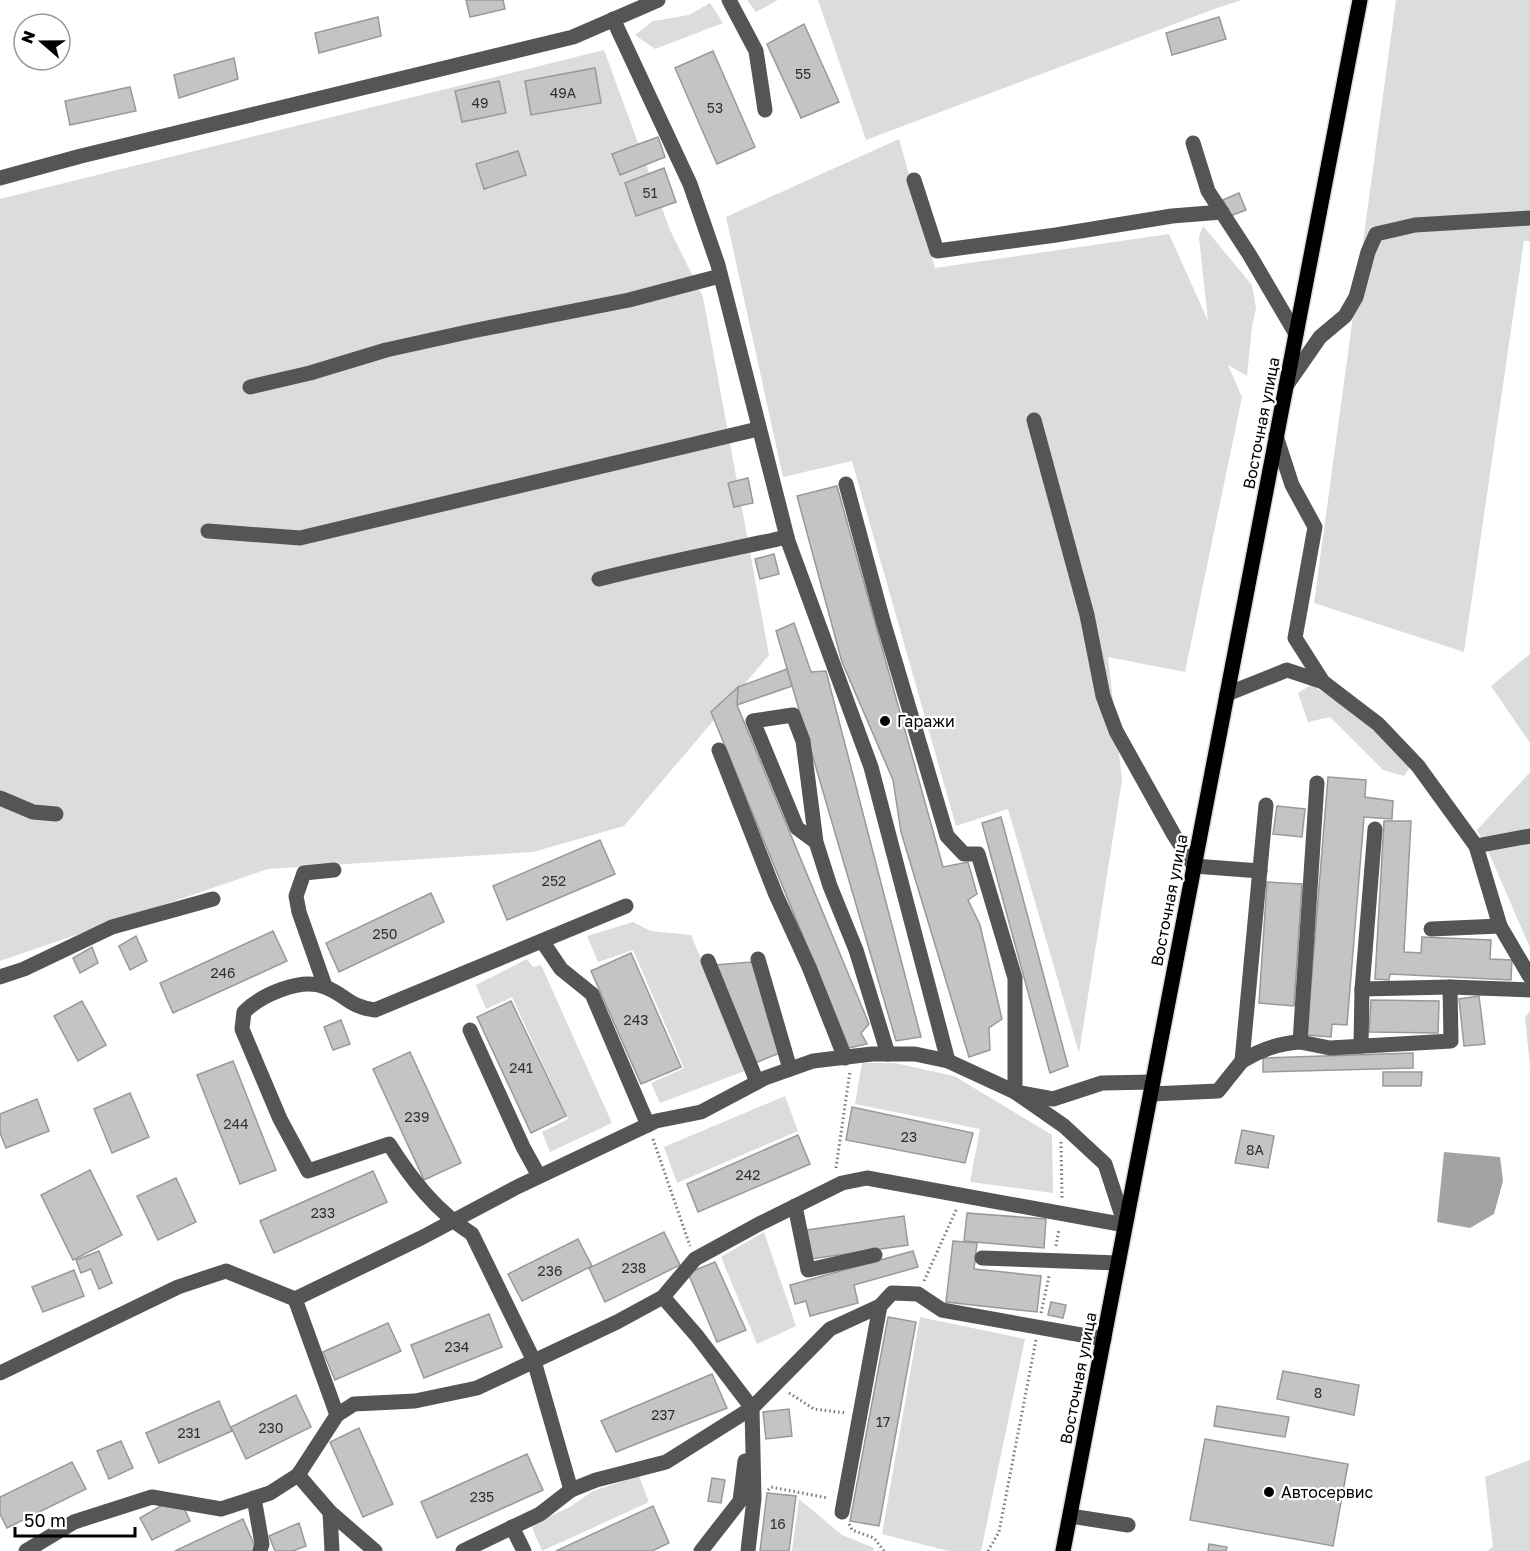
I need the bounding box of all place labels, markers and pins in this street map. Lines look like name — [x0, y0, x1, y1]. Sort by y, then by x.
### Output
place label: Гаражи — [897, 711, 955, 731]
marker: Гаражи — [878, 714, 892, 728]
place label: Автосервис — [1281, 1482, 1374, 1502]
marker: Автосервис — [1262, 1485, 1276, 1499]

